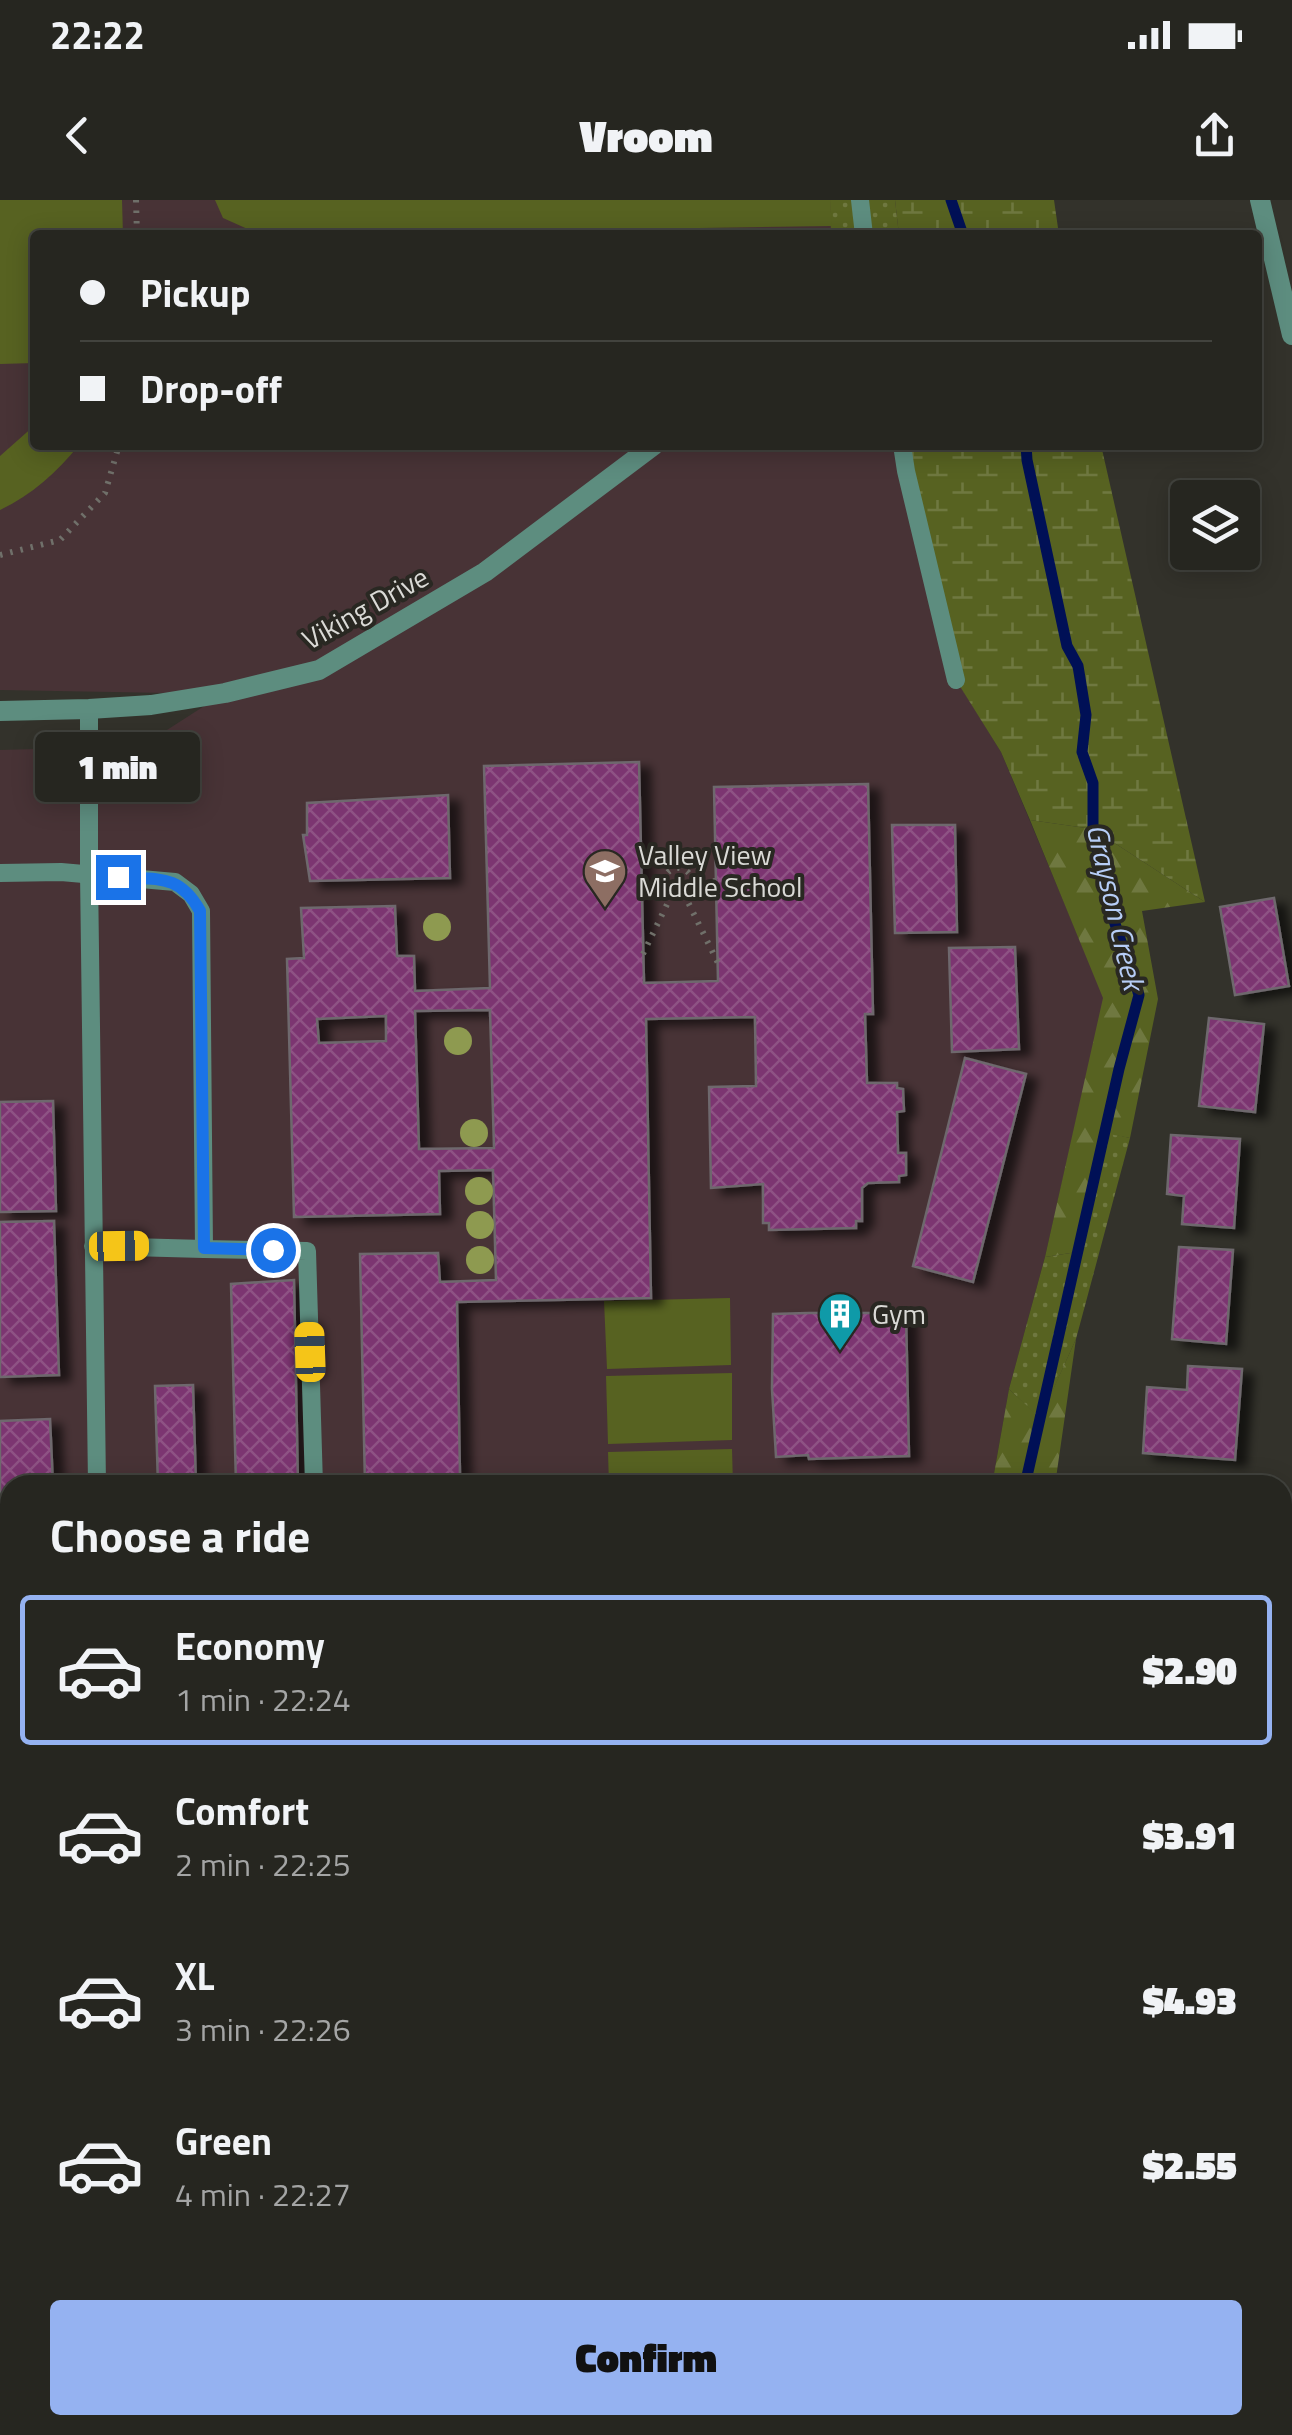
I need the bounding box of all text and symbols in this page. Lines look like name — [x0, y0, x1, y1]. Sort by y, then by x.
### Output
text: 22:22 — [50, 6, 145, 64]
text: Vroom — [580, 101, 712, 169]
icon: back — [50, 108, 105, 163]
icon: share — [1187, 108, 1242, 163]
text: Pickup — [140, 264, 250, 322]
text: Drop-off — [140, 360, 282, 418]
map controls — [1170, 480, 1260, 570]
button: layers — [1170, 480, 1260, 570]
street label: Viking Drive — [294, 555, 436, 660]
callout: 1 min — [36, 732, 200, 802]
text: 1 min — [78, 743, 157, 791]
water label: Grayson Creek — [1075, 819, 1158, 998]
place label: Valley View Middle School — [638, 833, 803, 908]
school or university icon: Valley View Middle School — [582, 848, 628, 909]
route end — [96, 855, 141, 900]
route start — [251, 1228, 296, 1273]
car — [89, 1230, 149, 1262]
building icon: Gym — [817, 1291, 863, 1352]
place label: Gym — [872, 1292, 926, 1335]
car — [294, 1321, 326, 1383]
text: Choose a ride — [50, 1501, 310, 1569]
text: Economy — [175, 1617, 325, 1675]
icon: car — [55, 1625, 145, 1715]
text: $2.90 — [1143, 1641, 1237, 1699]
text: 1 min · 22:24 — [175, 1675, 351, 1723]
text: Comfort — [175, 1782, 309, 1840]
icon: car — [55, 1790, 145, 1880]
text: $3.91 — [1143, 1806, 1237, 1864]
text: 2 min · 22:25 — [175, 1840, 351, 1888]
text: XL — [175, 1947, 215, 2005]
icon: car — [55, 1955, 145, 2045]
text: $4.93 — [1143, 1971, 1237, 2029]
text: 3 min · 22:26 — [175, 2005, 351, 2053]
text: Green — [175, 2112, 272, 2170]
icon: car — [55, 2120, 145, 2210]
text: $2.55 — [1143, 2136, 1237, 2194]
text: 4 min · 22:27 — [175, 2170, 351, 2218]
button: Confirm — [50, 2300, 1242, 2415]

